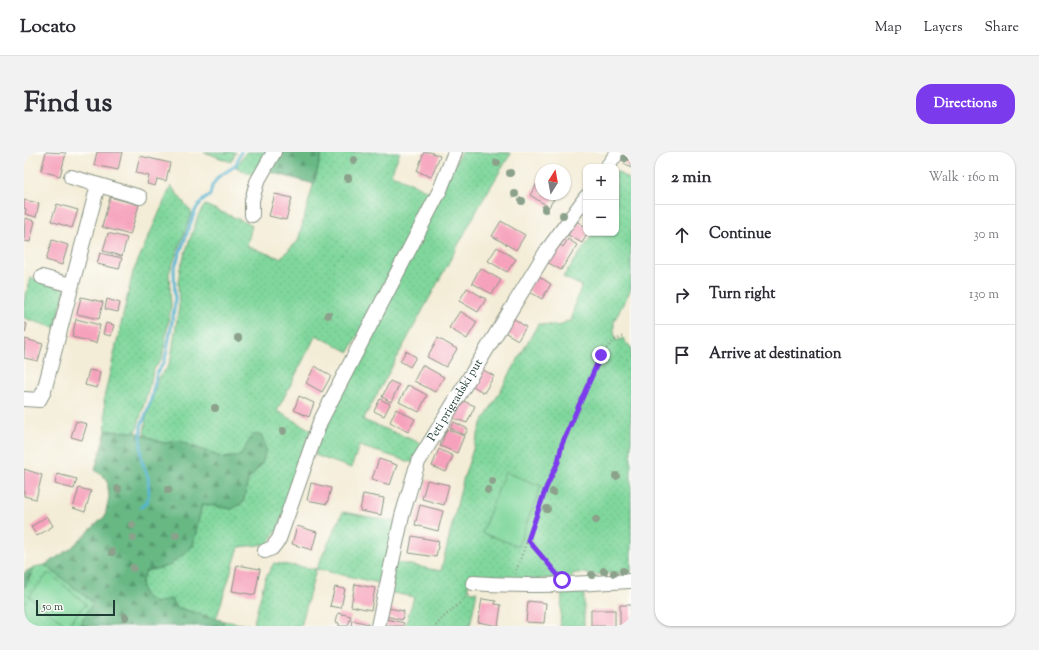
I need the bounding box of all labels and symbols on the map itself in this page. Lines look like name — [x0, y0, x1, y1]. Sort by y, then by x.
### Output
north arrow — [535, 164, 571, 200]
route end — [592, 346, 610, 364]
street label: Peti prigradski put — [423, 356, 488, 445]
route start — [553, 571, 571, 589]
scale bar — [36, 598, 115, 617]

